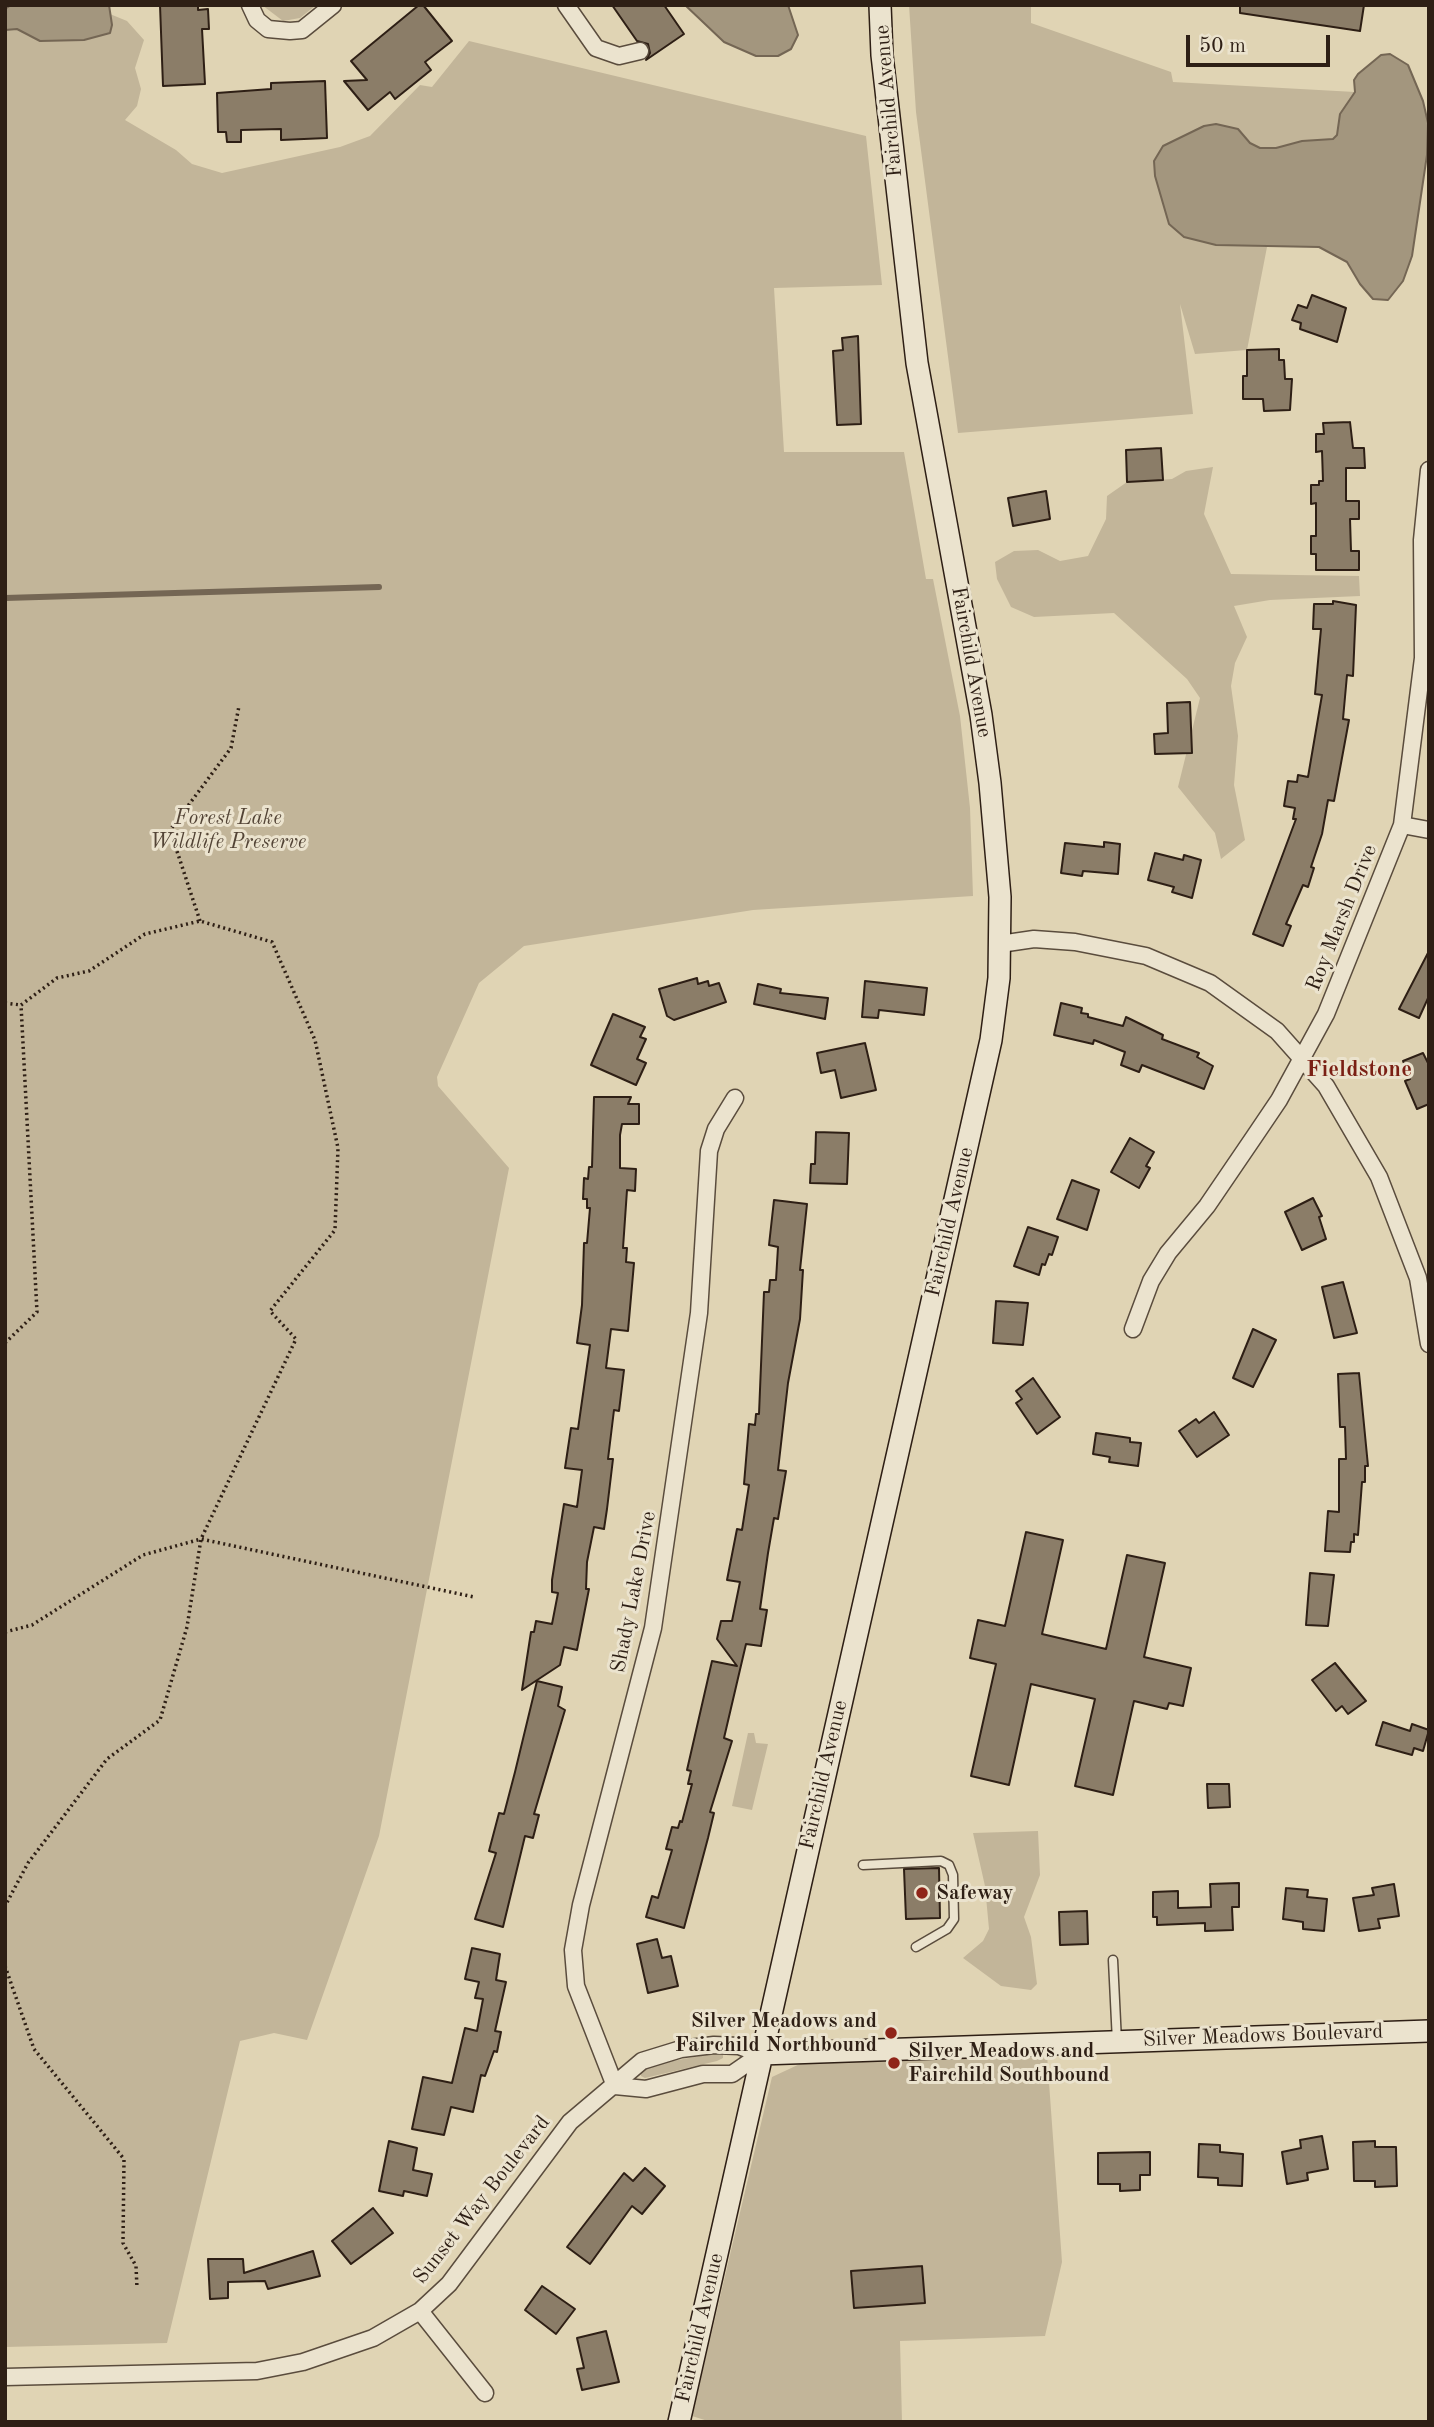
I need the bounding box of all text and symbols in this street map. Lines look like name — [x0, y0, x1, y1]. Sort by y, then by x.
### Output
scale bar — [1189, 21, 1332, 65]
street label: Fairchild Avenue — [870, 24, 908, 178]
text: 50 m — [1199, 36, 1246, 57]
street label: Fairchild Avenue — [945, 584, 997, 740]
park label: Forest Lake Wildlife Preserve — [150, 805, 306, 855]
street label: Roy Marsh Drive — [1301, 841, 1383, 995]
district label: Fieldstone — [1306, 1056, 1412, 1084]
street label: Fairchild Avenue — [921, 1145, 979, 1299]
street label: Shady Lake Drive — [606, 1509, 662, 1675]
street label: Fairchild Avenue — [795, 1698, 853, 1852]
place label: Safeway — [936, 1880, 1013, 1906]
marker: Safeway — [914, 1885, 930, 1901]
place label: Silver Meadows and Fairchild Northbound — [675, 2008, 877, 2058]
street label: Silver Meadows Boulevard — [1142, 2019, 1384, 2053]
marker: Silver Meadows and Fairchild Northbound — [883, 2025, 899, 2041]
place label: Silver Meadows and Fairchild Southbound — [908, 2038, 1110, 2088]
marker: Silver Meadows and Fairchild Southbound — [886, 2055, 902, 2071]
street label: Sunset Way Boulevard — [408, 2111, 556, 2289]
street label: Fairchild Avenue — [671, 2251, 729, 2405]

